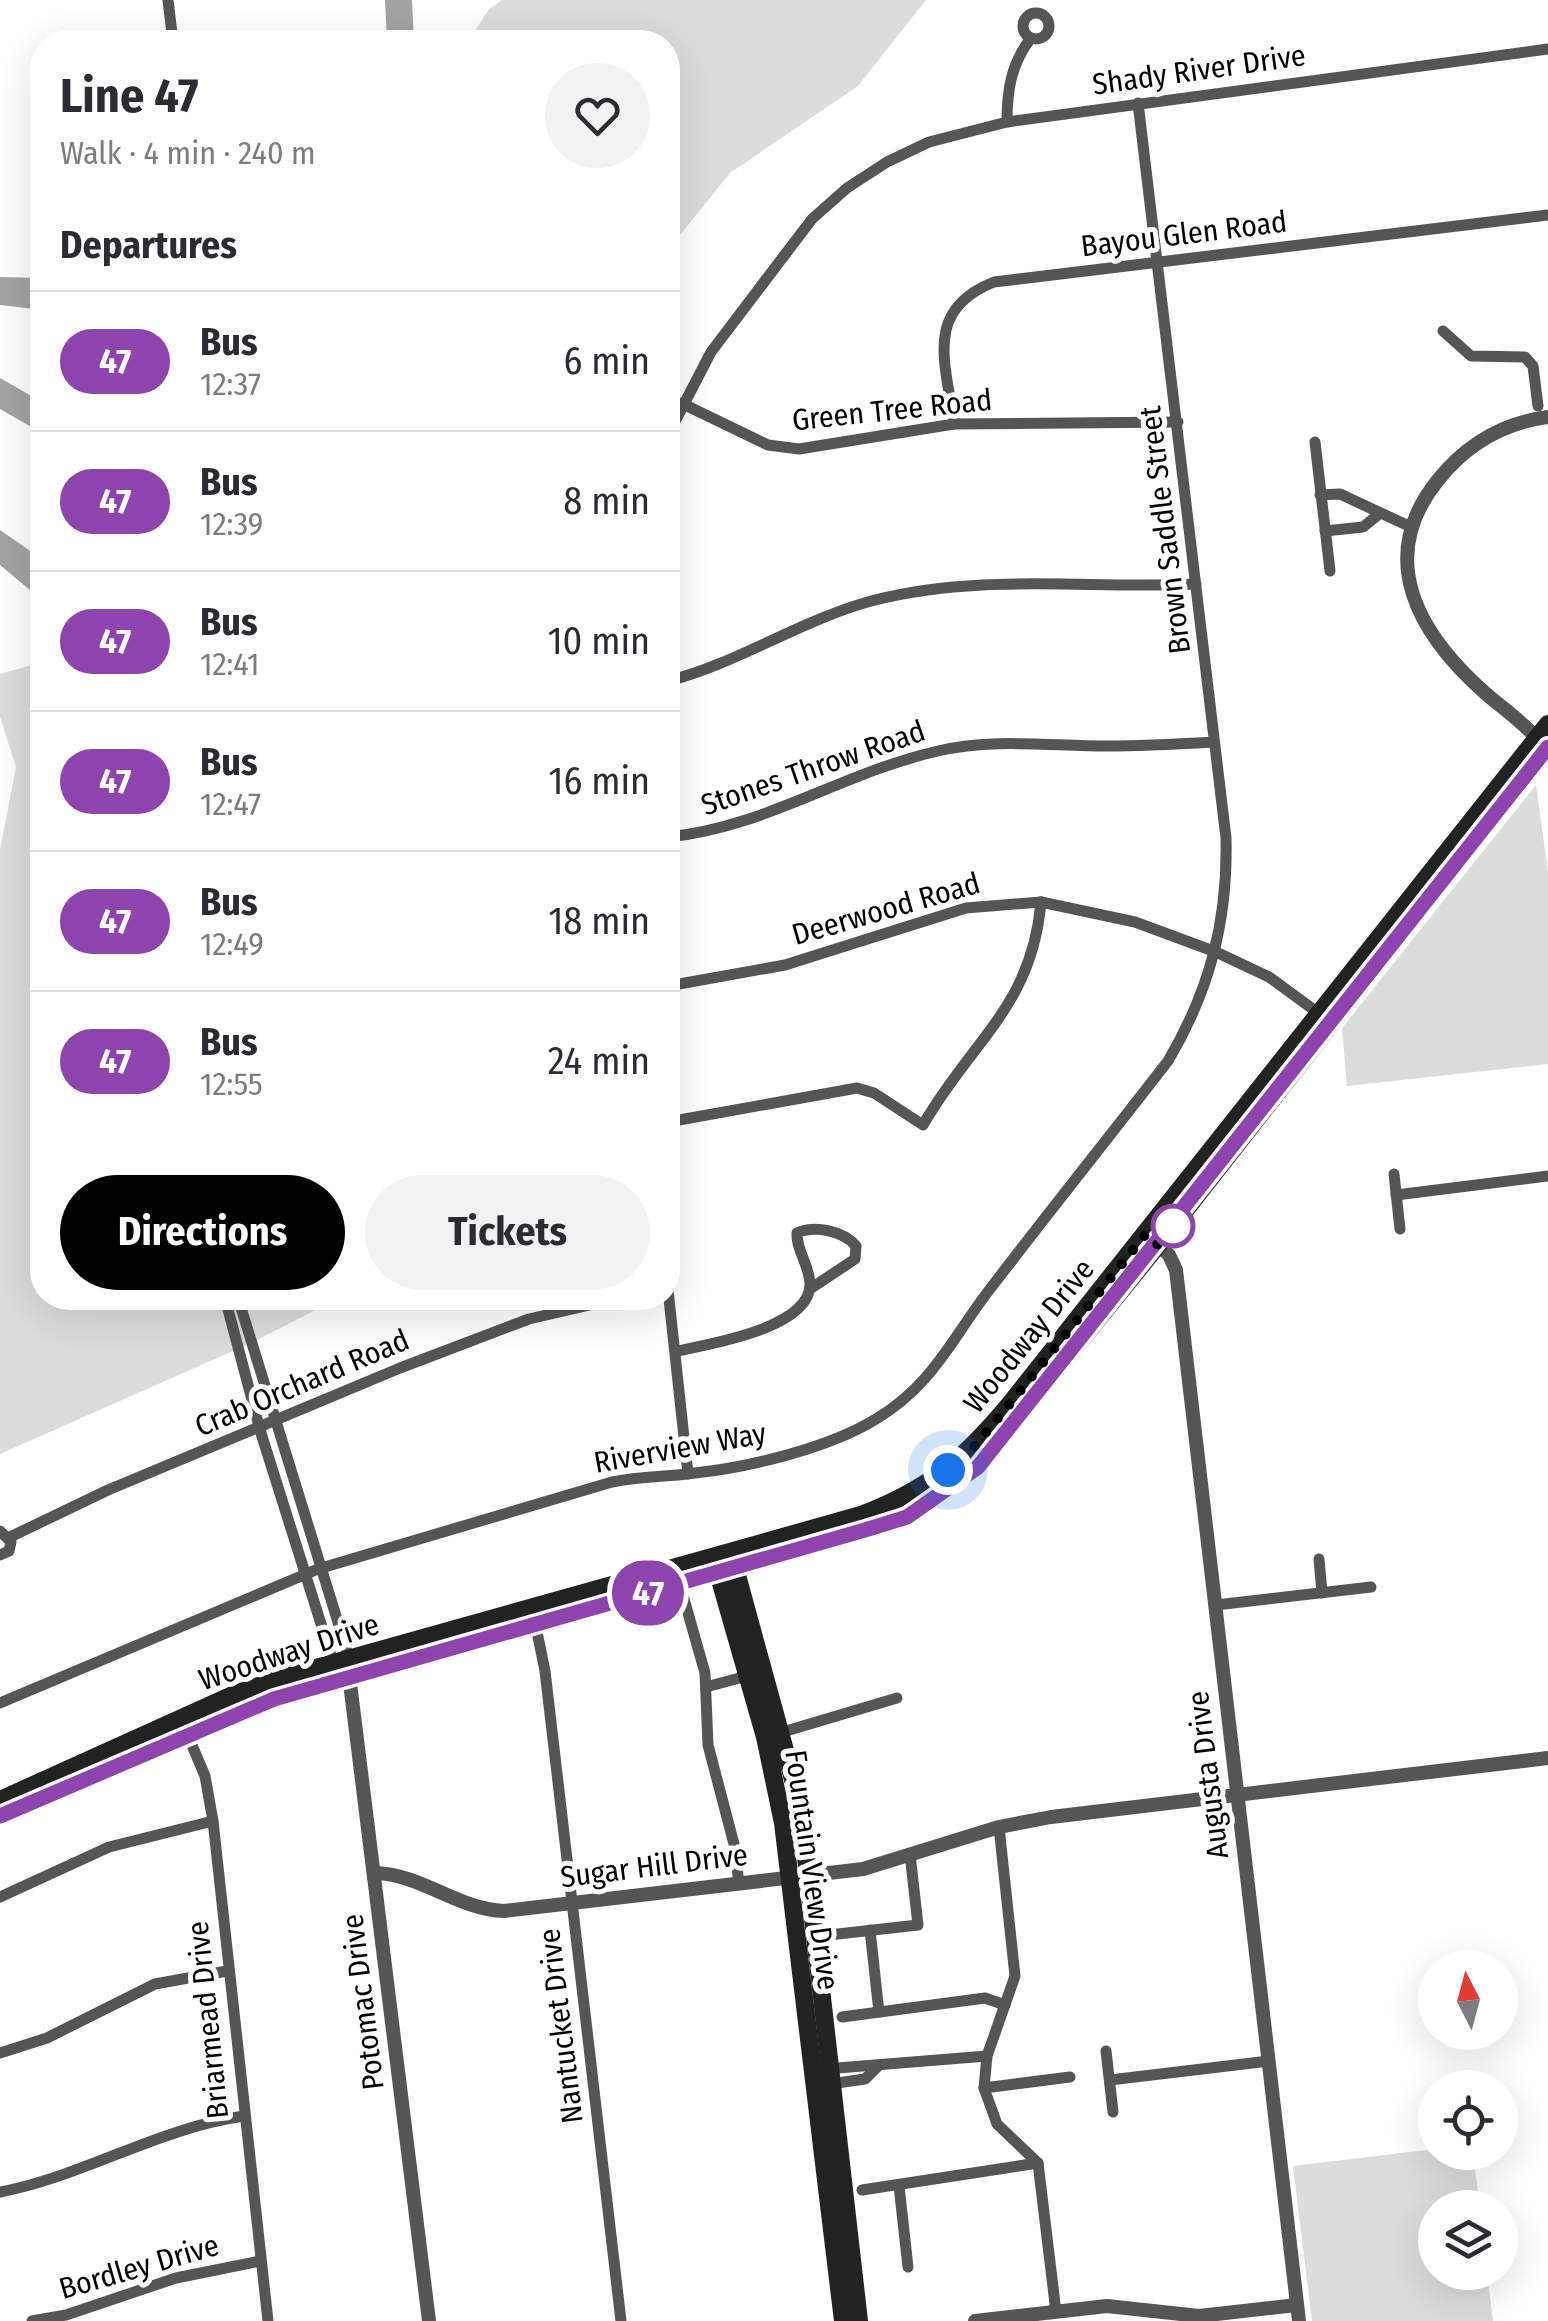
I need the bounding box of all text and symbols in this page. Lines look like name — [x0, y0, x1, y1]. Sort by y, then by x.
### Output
street label: Shady River Drive — [1090, 37, 1308, 103]
button: heart — [545, 63, 650, 168]
text: Line 47 — [60, 67, 198, 125]
text: Walk · 4 min · 240 m — [60, 134, 316, 172]
street label: Bayou Glen Road — [1079, 204, 1289, 264]
text: Departures — [60, 222, 237, 268]
text: Bus — [200, 319, 258, 365]
text: 6 min — [563, 338, 650, 384]
text: 47 — [99, 340, 131, 382]
text: 12:37 — [200, 365, 261, 403]
street label: Green Tree Road — [790, 382, 994, 438]
street label: Brown Saddle Street — [1132, 404, 1198, 656]
text: Bus — [200, 459, 258, 505]
text: 8 min — [563, 478, 650, 524]
text: 47 — [99, 480, 131, 522]
text: 12:39 — [200, 505, 263, 543]
text: Bus — [200, 599, 258, 645]
text: 10 min — [548, 618, 650, 664]
text: 47 — [99, 620, 131, 662]
text: 12:41 — [200, 645, 259, 683]
street label: Stones Throw Road — [696, 713, 930, 823]
text: Bus — [200, 739, 258, 785]
text: 16 min — [549, 758, 650, 804]
text: 47 — [99, 760, 131, 802]
text: 12:47 — [200, 785, 261, 823]
street label: Deerwood Road — [788, 865, 984, 953]
text: Bus — [200, 879, 258, 925]
text: 18 min — [548, 898, 650, 944]
text: 47 — [99, 900, 131, 942]
text: 12:49 — [200, 925, 264, 963]
text: Bus — [200, 1019, 258, 1065]
text: 24 min — [548, 1038, 650, 1084]
text: 47 — [99, 1040, 131, 1082]
text: 12:55 — [200, 1065, 263, 1103]
button: Directions — [60, 1175, 345, 1290]
button: Tickets — [365, 1175, 650, 1290]
unlabelled marker — [1152, 1205, 1194, 1247]
street label: Woodway Drive — [956, 1252, 1102, 1420]
street label: Crab Orchard Road — [190, 1322, 414, 1444]
street label: Riverview Way — [591, 1415, 769, 1481]
your location — [923, 1445, 973, 1495]
line badge: 47 — [603, 1560, 693, 1626]
text: 47 — [632, 1572, 664, 1614]
street label: Woodway Drive — [194, 1606, 384, 1698]
street label: Augusta Drive — [1180, 1689, 1236, 1861]
street label: Fountain View Drive — [777, 1748, 847, 1992]
street label: Sugar Hill Drive — [558, 1837, 750, 1895]
street label: Potomac Drive — [334, 1912, 392, 2092]
street label: Briarmead Drive — [180, 1919, 236, 2121]
street label: Nantucket Drive — [531, 1927, 591, 2125]
north arrow — [1418, 1950, 1518, 2050]
map controls — [1418, 1950, 1518, 2290]
button: locate — [1418, 2070, 1518, 2170]
button: layers — [1418, 2190, 1518, 2290]
street label: Bordley Drive — [55, 2227, 223, 2307]

